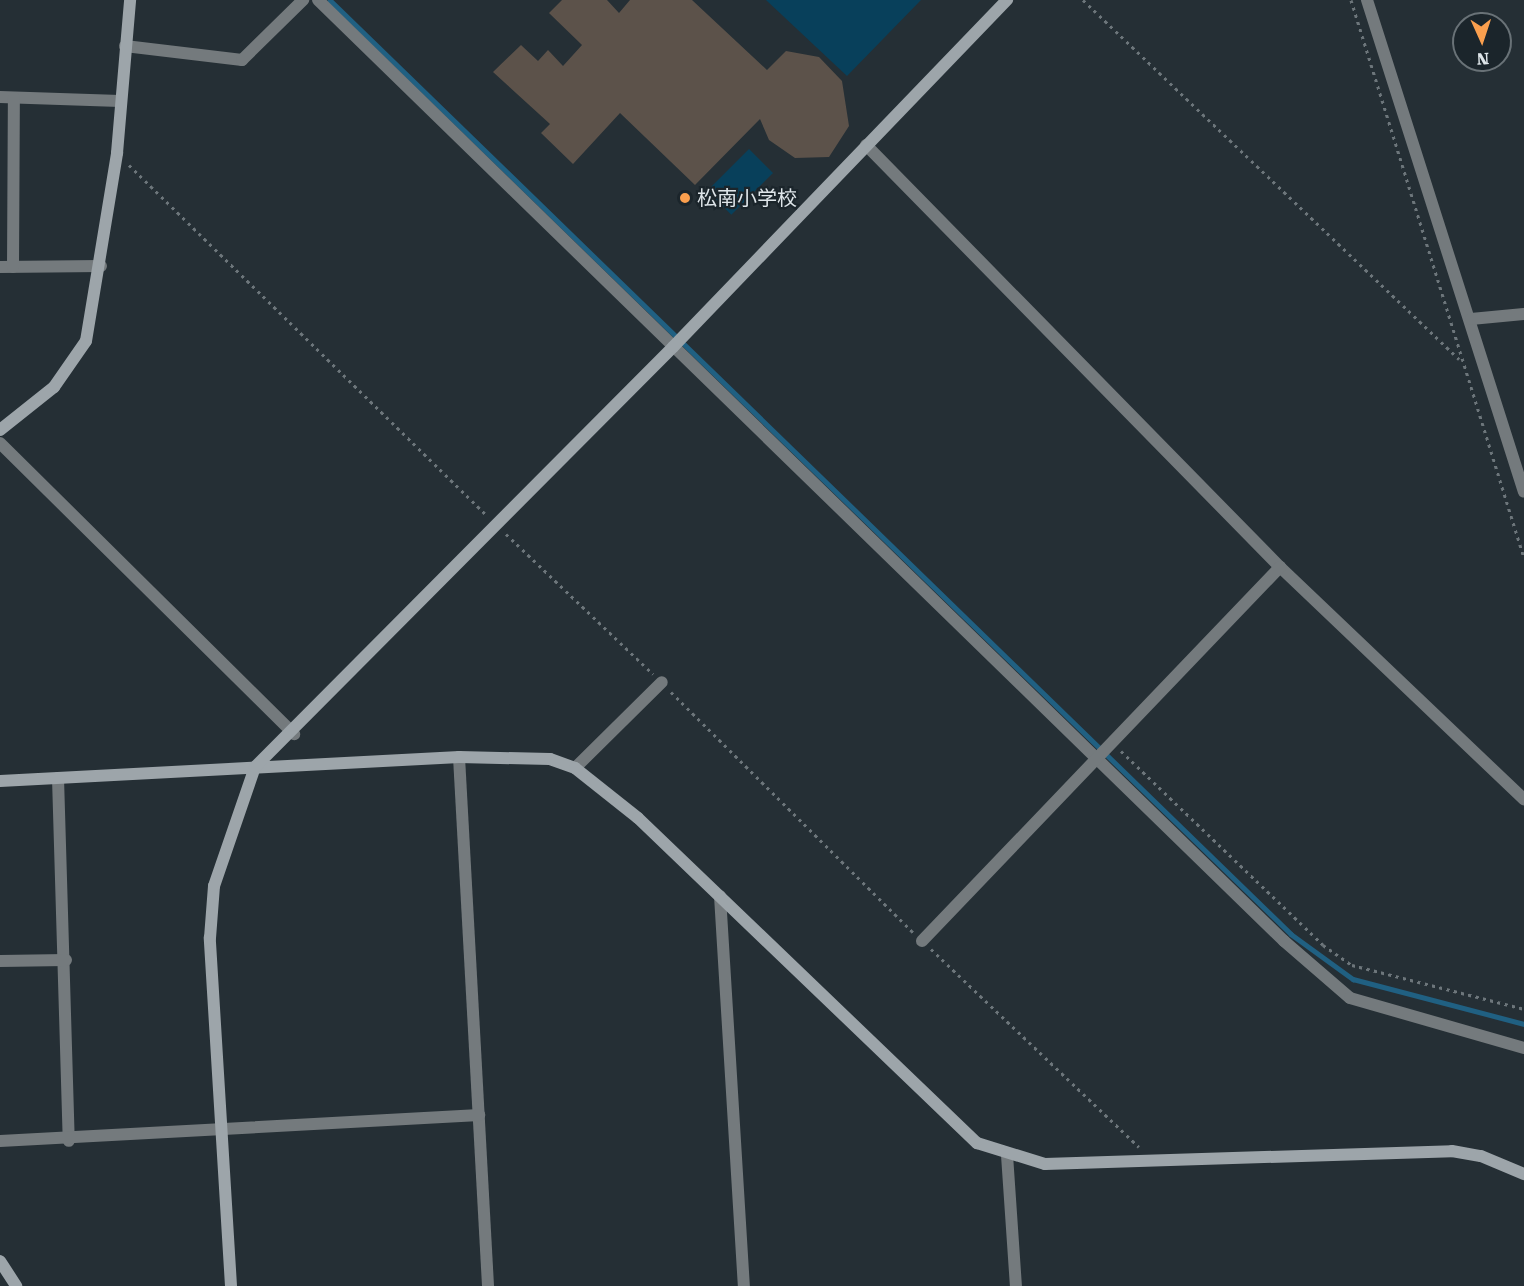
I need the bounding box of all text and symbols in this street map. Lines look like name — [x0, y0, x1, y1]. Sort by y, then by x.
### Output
north arrow — [1452, 12, 1512, 72]
text: N — [1476, 49, 1490, 68]
place label: 松南小学校 — [697, 186, 797, 210]
marker: 松南小学校 — [678, 191, 692, 205]

